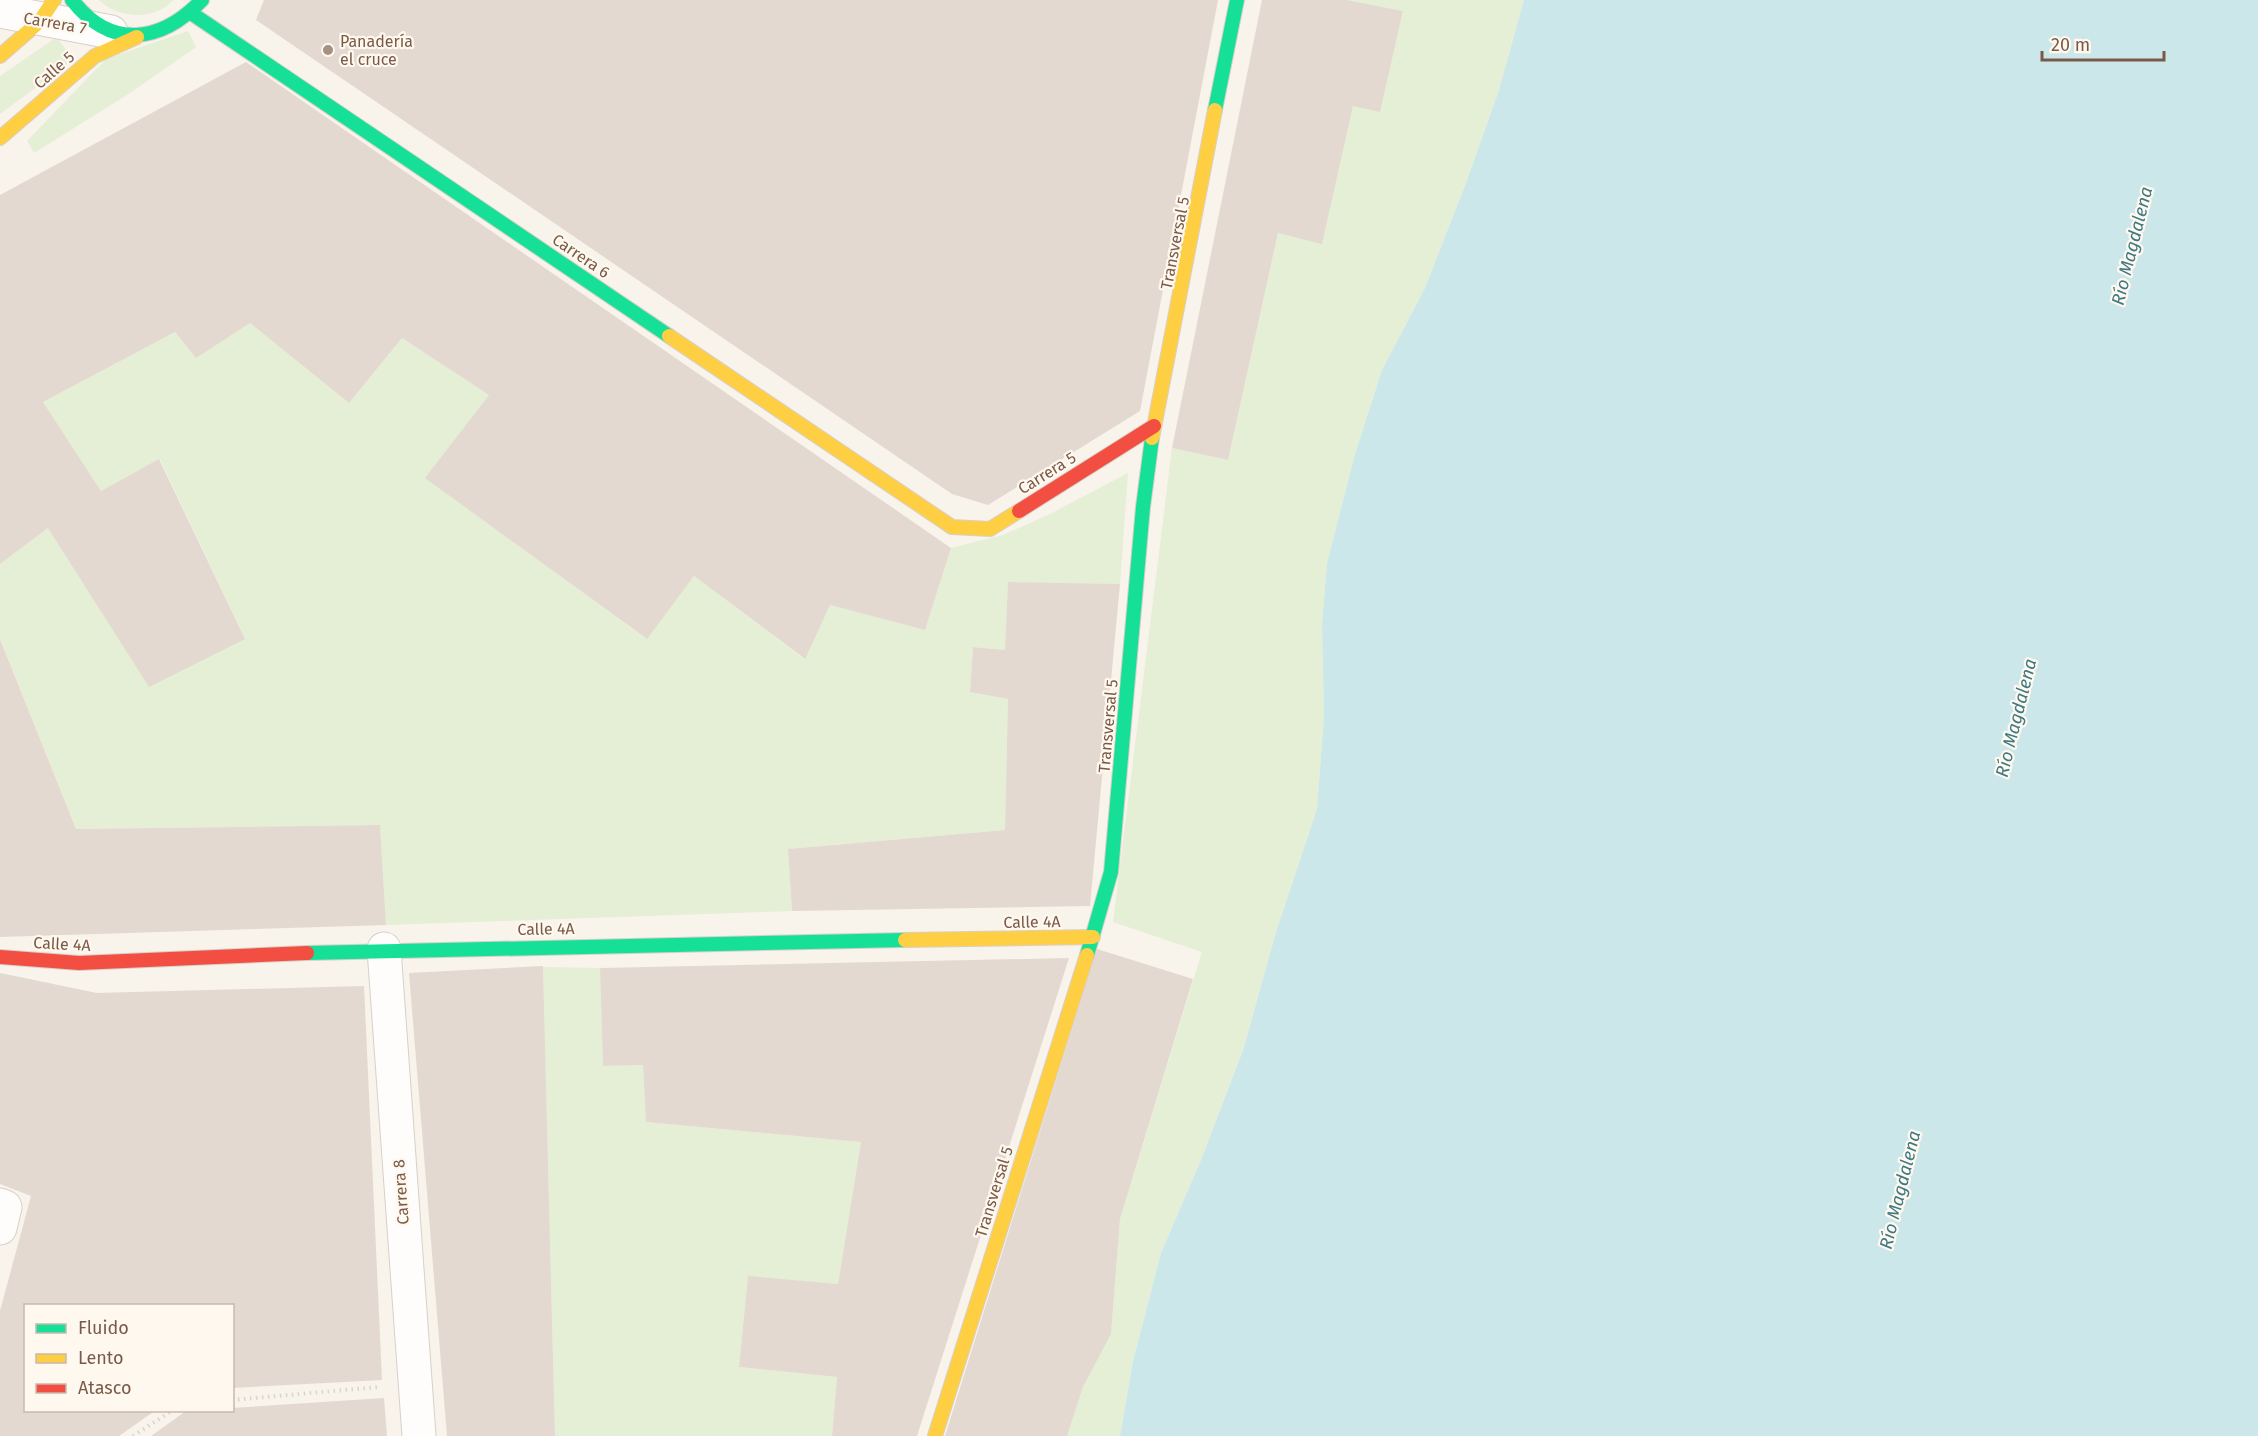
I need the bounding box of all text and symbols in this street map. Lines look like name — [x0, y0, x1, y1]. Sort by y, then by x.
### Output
street label: Carrera 7 — [22, 8, 88, 38]
scale bar — [2042, 24, 2164, 62]
place label: Panadería el cruce — [340, 32, 413, 69]
text: 20 m — [2051, 34, 2090, 56]
marker: Panadería el cruce — [321, 43, 335, 57]
street label: Calle 5 — [30, 47, 78, 93]
water label: Río Magdalena — [2107, 184, 2157, 308]
street label: Transversal 5 — [1157, 195, 1193, 291]
street label: Carrera 6 — [549, 230, 613, 282]
street label: Carrera 5 — [1015, 448, 1079, 498]
water label: Río Magdalena — [1991, 656, 2041, 780]
street label: Transversal 5 — [1094, 678, 1122, 774]
street label: Calle 4A — [1003, 912, 1062, 932]
street label: Calle 4A — [517, 919, 576, 939]
street label: Calle 4A — [33, 933, 92, 955]
water label: Río Magdalena — [1875, 1128, 1925, 1252]
street label: Transversal 5 — [971, 1144, 1017, 1240]
street label: Carrera 8 — [389, 1159, 413, 1225]
legend — [24, 1304, 234, 1412]
text: Fluido — [78, 1317, 129, 1339]
text: Lento — [78, 1347, 124, 1369]
text: Atasco — [78, 1377, 131, 1399]

